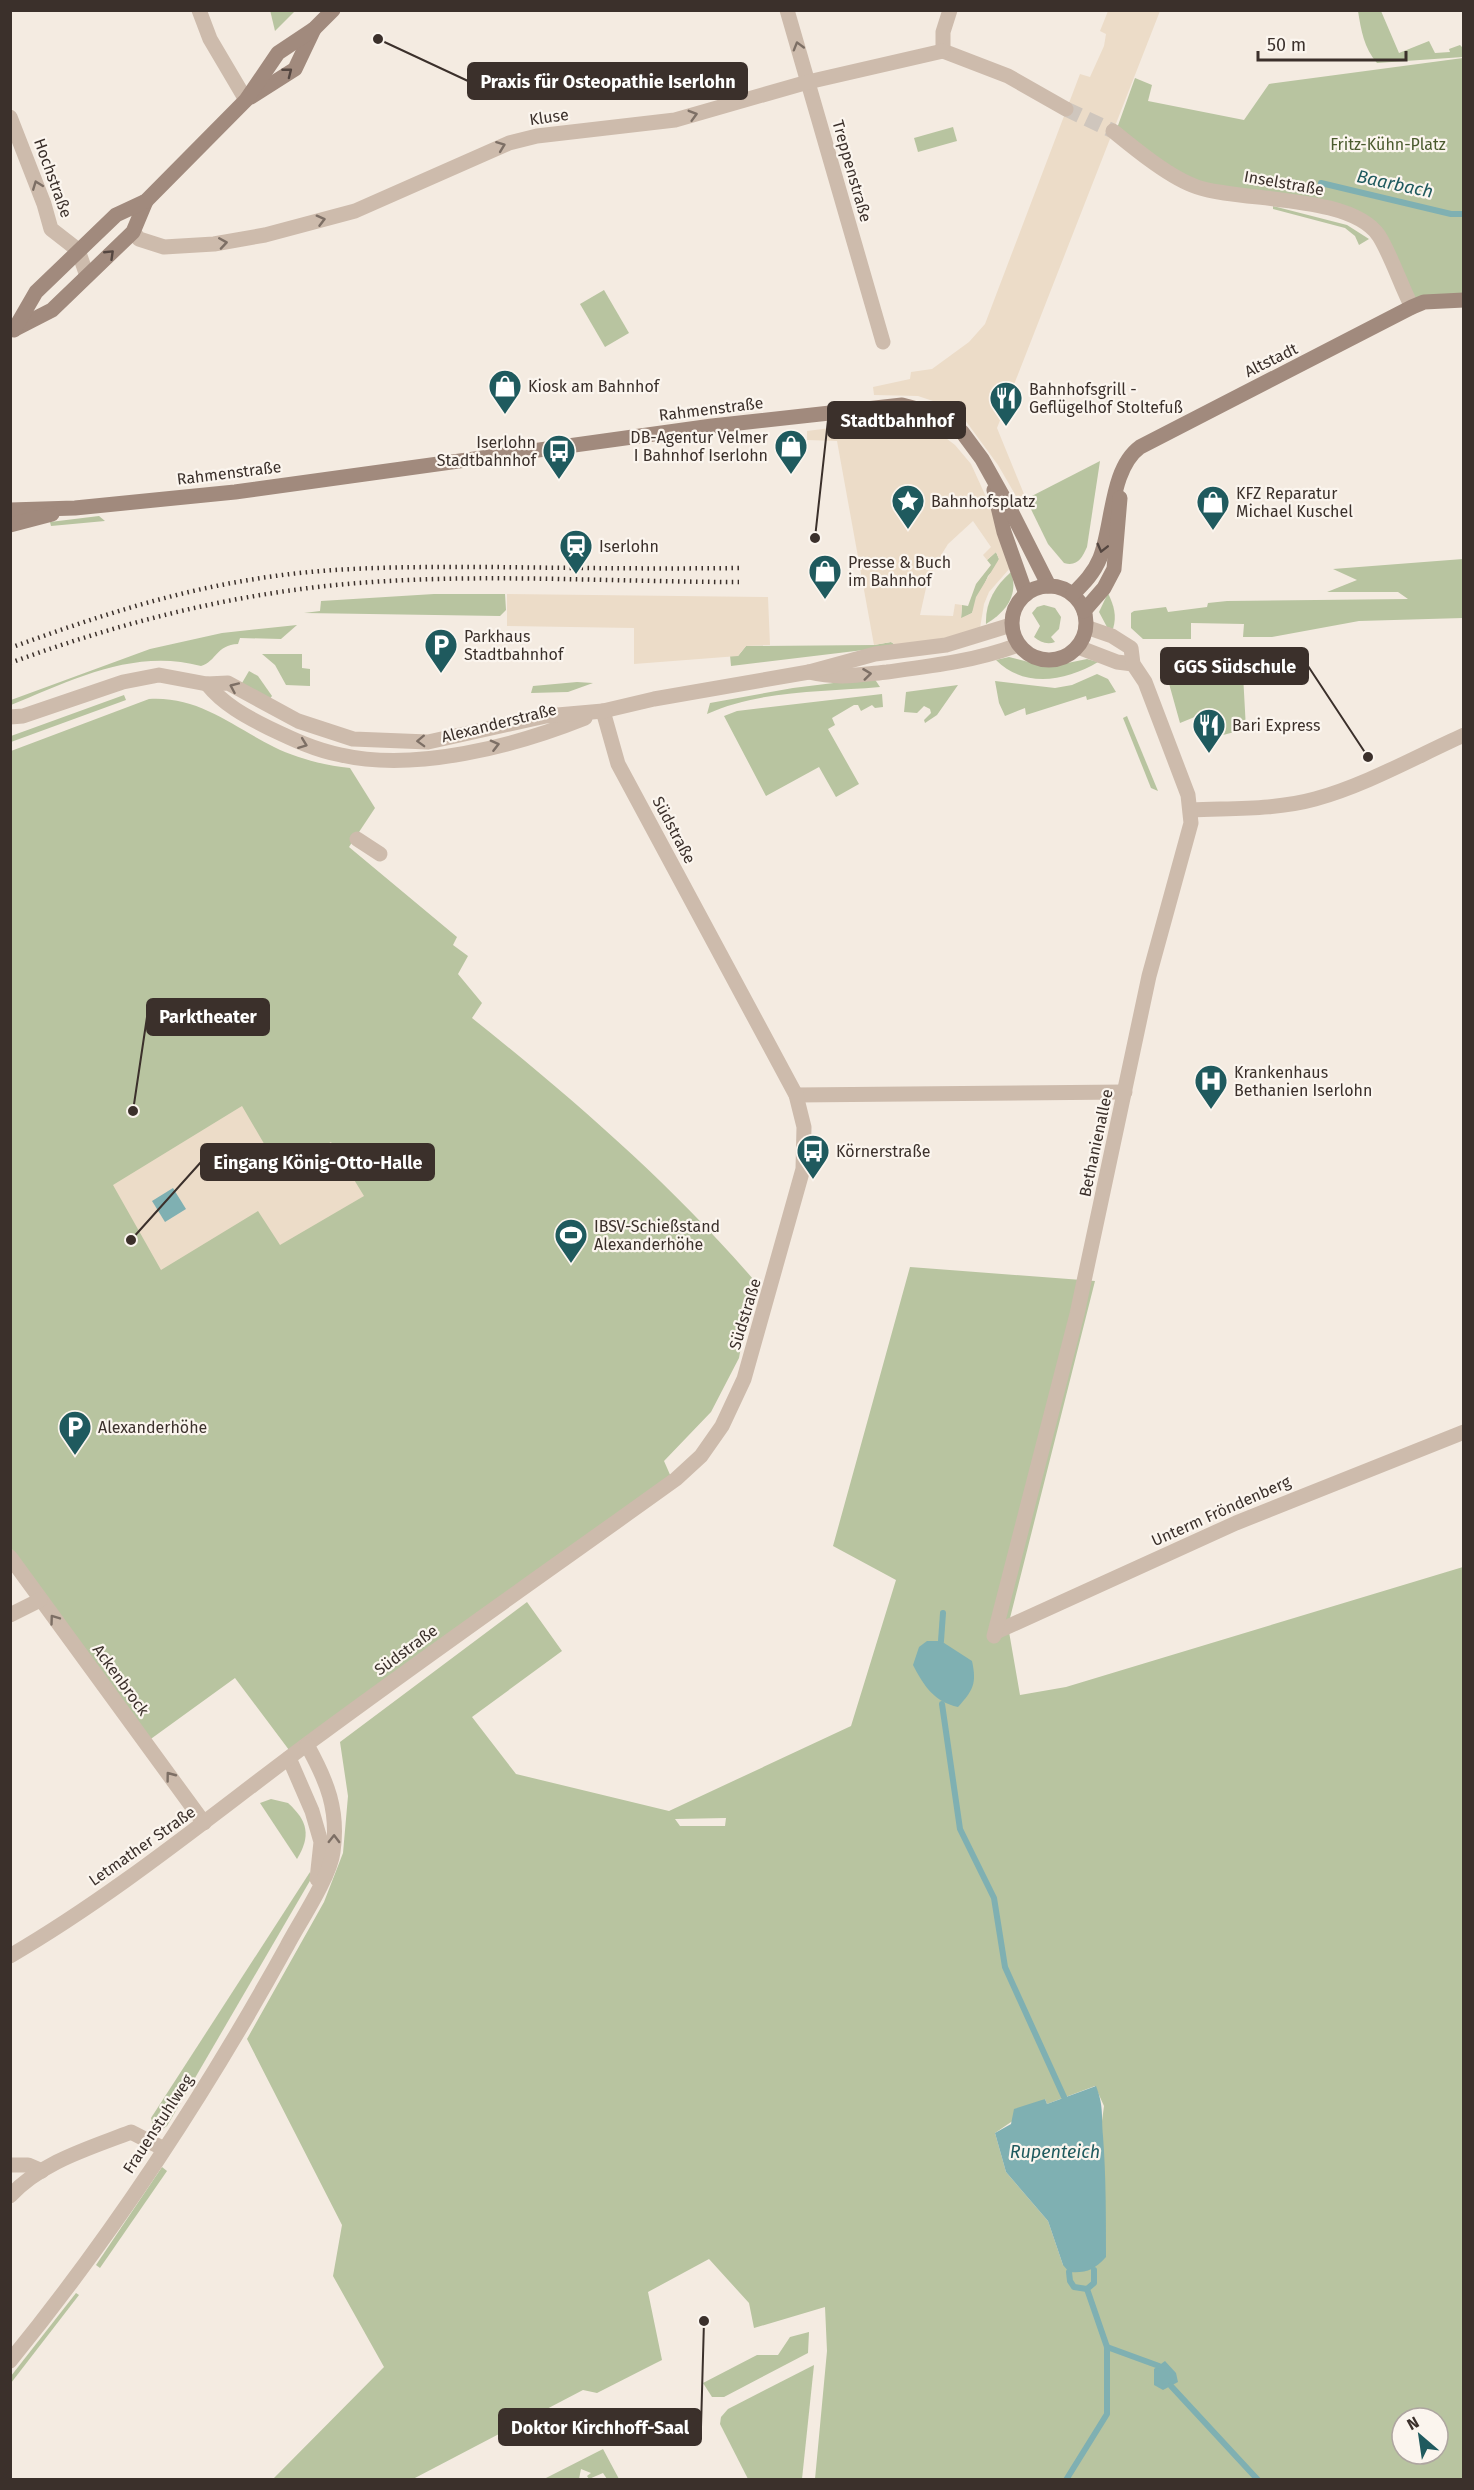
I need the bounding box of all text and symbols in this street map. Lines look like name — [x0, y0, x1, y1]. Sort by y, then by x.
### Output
scale bar — [1258, 24, 1406, 62]
text: 50 m — [1267, 34, 1306, 56]
one-way arrow — [793, 42, 805, 52]
callout: Praxis für Osteopathie Iserlohn — [468, 63, 747, 99]
one-way arrow — [281, 68, 292, 79]
text: Praxis für Osteopathie Iserlohn — [480, 71, 736, 93]
street label: Kluse — [528, 105, 570, 129]
one-way arrow — [687, 110, 698, 122]
street label: Treppenstraße — [828, 118, 876, 224]
park label: Fritz-Kühn-Platz — [1330, 135, 1446, 154]
street label: Hochstraße — [30, 136, 76, 220]
one-way arrow — [495, 141, 506, 153]
water label: Baarbach — [1355, 165, 1435, 203]
street label: Inselstraße — [1243, 167, 1325, 199]
one-way arrow — [32, 180, 44, 191]
one-way arrow — [316, 215, 326, 228]
one-way arrow — [219, 237, 228, 249]
one-way arrow — [103, 250, 113, 261]
street label: Altstadt — [1241, 339, 1301, 381]
shop icon: Kiosk am Bahnhof — [487, 368, 523, 415]
place label: Kiosk am Bahnhof — [528, 377, 661, 396]
restaurant icon: Bahnhofsgrill - Geflügelhof Stoltefuß — [988, 380, 1024, 427]
place label: Bahnhofsgrill - Geflügelhof Stoltefuß — [1029, 380, 1183, 417]
street label: Rahmenstraße — [658, 393, 764, 425]
callout: Stadtbahnhof — [828, 402, 965, 438]
text: Stadtbahnhof — [840, 410, 955, 432]
place label: DB-Agentur Velmer I Bahnhof Iserlohn — [630, 428, 769, 465]
shop icon: DB-Agentur Velmer I Bahnhof Iserlohn — [773, 428, 809, 475]
place label: Iserlohn Stadtbahnhof — [437, 433, 538, 470]
bus stop icon: Iserlohn Stadtbahnhof — [541, 433, 577, 480]
street label: Rahmenstraße — [176, 457, 282, 489]
place icon: Bahnhofsplatz — [890, 483, 926, 530]
shop icon: KFZ Reparatur Michael Kuschel — [1195, 484, 1231, 531]
place label: KFZ Reparatur Michael Kuschel — [1236, 484, 1353, 521]
place label: Bahnhofsplatz — [931, 492, 1035, 511]
station icon: Iserlohn — [558, 528, 594, 575]
place label: Iserlohn — [599, 537, 659, 556]
one-way arrow — [1097, 542, 1110, 552]
shop icon: Presse & Buch im Bahnhof — [807, 553, 843, 600]
place label: Presse & Buch im Bahnhof — [848, 553, 951, 590]
parking icon: Parkhaus Stadtbahnhof — [423, 627, 459, 674]
place label: Parkhaus Stadtbahnhof — [464, 627, 565, 664]
callout: GGS Südschule — [1161, 648, 1308, 684]
text: GGS Südschule — [1174, 656, 1296, 678]
one-way arrow — [862, 668, 871, 681]
one-way arrow — [230, 683, 241, 695]
street label: Alexanderstraße — [439, 700, 559, 746]
restaurant icon: Bari Express — [1191, 707, 1227, 754]
place label: Bari Express — [1232, 716, 1320, 735]
one-way arrow — [417, 735, 426, 748]
one-way arrow — [297, 736, 308, 749]
one-way arrow — [490, 740, 500, 753]
street label: Südstraße — [648, 793, 700, 867]
callout: Parktheater — [147, 999, 269, 1035]
text: Parktheater — [159, 1006, 258, 1028]
hospital icon: Krankenhaus Bethanien Iserlohn — [1193, 1063, 1229, 1110]
place label: Krankenhaus Bethanien Iserlohn — [1234, 1063, 1372, 1100]
street label: Bethanienallee — [1075, 1087, 1117, 1199]
bus stop icon: Körnerstraße — [795, 1133, 831, 1180]
place label: Körnerstraße — [836, 1142, 931, 1161]
callout: Eingang König-Otto-Halle — [201, 1144, 434, 1180]
text: Eingang König-Otto-Halle — [213, 1152, 423, 1174]
sports icon: IBSV-Schießstand Alexanderhöhe — [553, 1217, 589, 1264]
place label: IBSV-Schießstand Alexanderhöhe — [594, 1217, 720, 1254]
street label: Südstraße — [725, 1276, 765, 1352]
parking icon: Alexanderhöhe — [57, 1409, 93, 1456]
place label: Alexanderhöhe — [98, 1418, 207, 1437]
street label: Unterm Fröndenberg — [1149, 1471, 1294, 1550]
one-way arrow — [50, 1614, 61, 1625]
street label: Südstraße — [371, 1621, 441, 1679]
street label: Ackenbrock — [89, 1641, 154, 1720]
one-way arrow — [166, 1772, 177, 1783]
street label: Letmather Straße — [85, 1802, 199, 1890]
one-way arrow — [327, 1835, 340, 1844]
street label: Frauenstuhlweg — [119, 2070, 197, 2177]
water label: Rupenteich — [1010, 2141, 1100, 2163]
north arrow — [1390, 2406, 1450, 2466]
callout: Doktor Kirchhoff-Saal — [499, 2409, 701, 2445]
text: N — [1404, 2412, 1422, 2434]
text: Doktor Kirchhoff-Saal — [511, 2417, 690, 2439]

